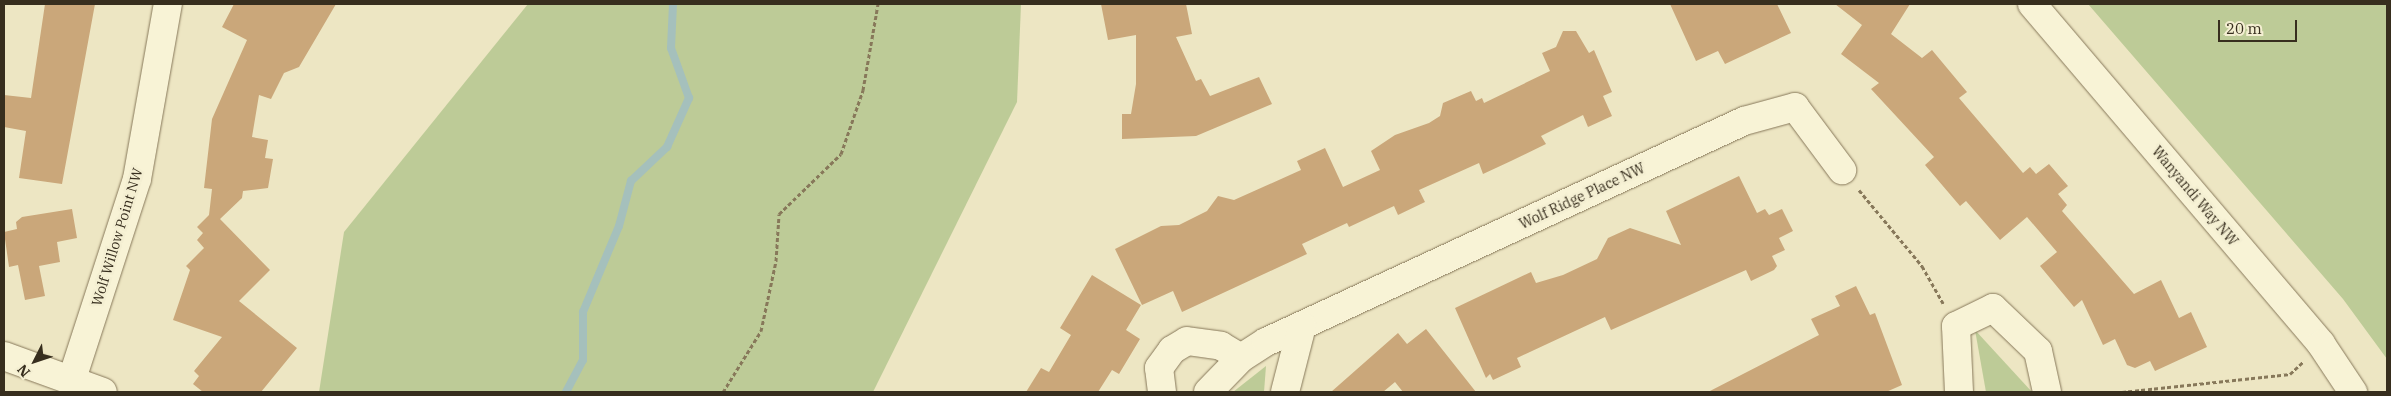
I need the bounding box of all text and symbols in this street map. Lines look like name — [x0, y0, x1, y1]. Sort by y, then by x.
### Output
scale bar — [2221, 10, 2300, 42]
text: 20 m — [2226, 19, 2262, 38]
street label: Wanyandi Way NW — [2149, 143, 2241, 249]
street label: Wolf Ridge Place NW — [1517, 160, 1647, 232]
street label: Wolf Willow Point NW — [88, 166, 146, 308]
north arrow — [10, 336, 60, 386]
text: N — [13, 361, 34, 381]

